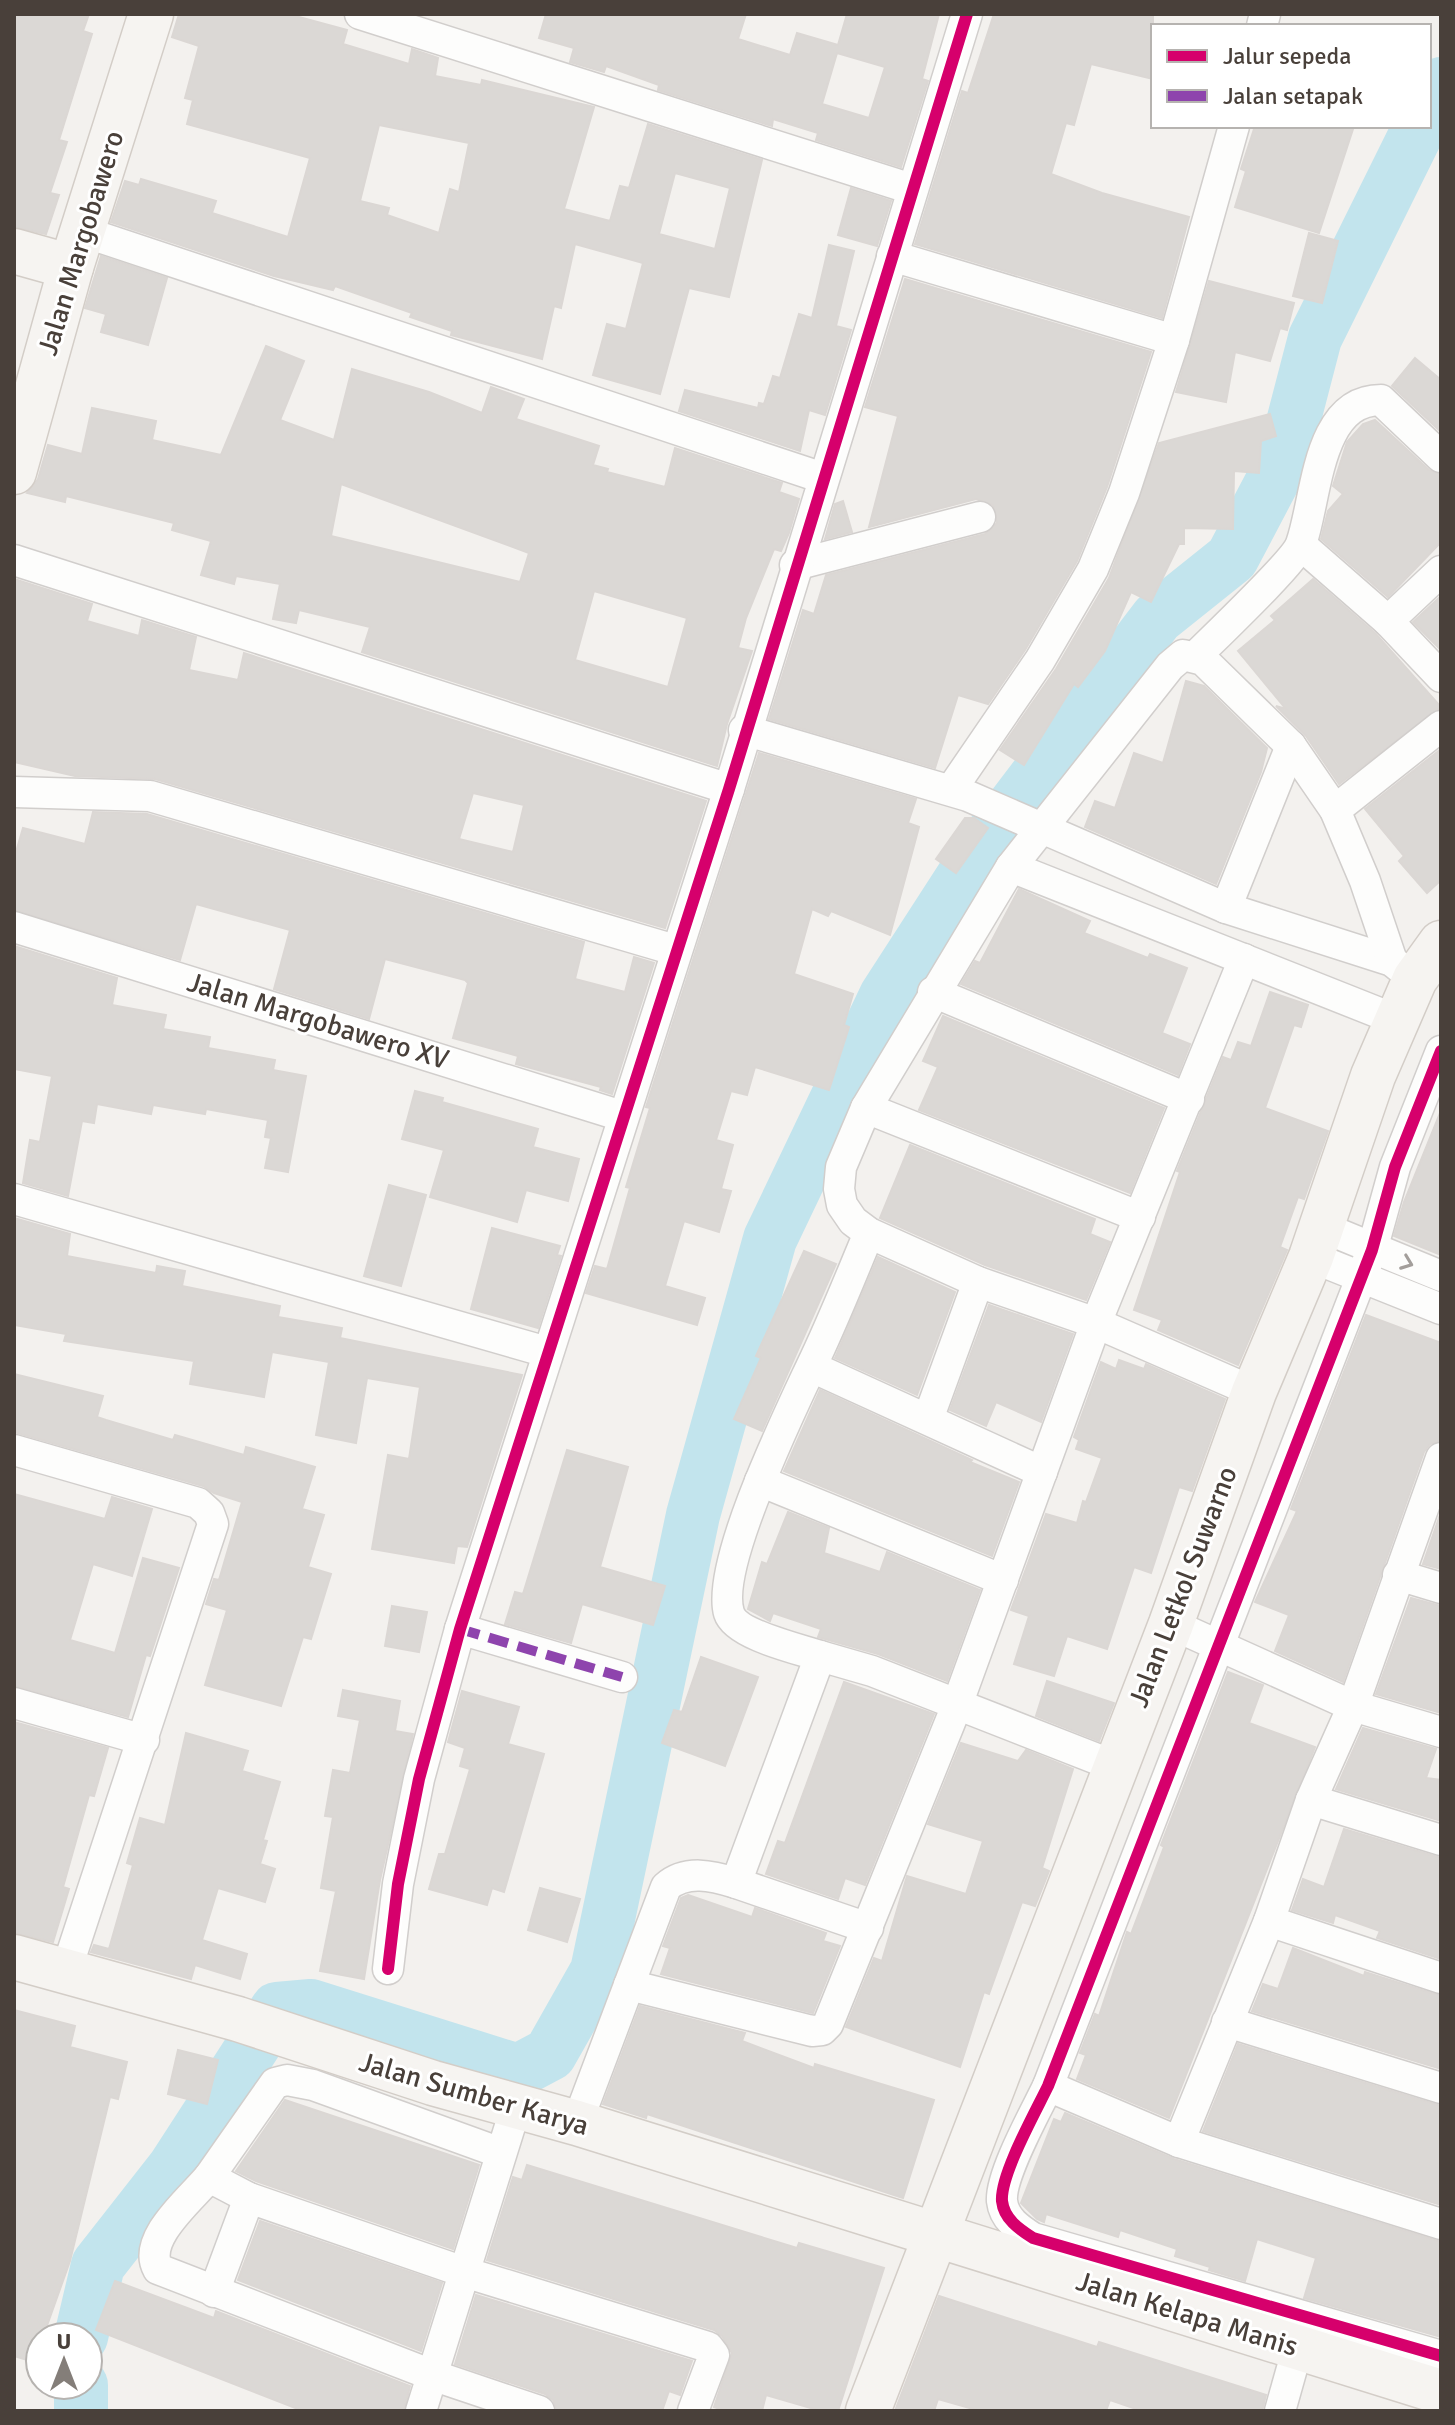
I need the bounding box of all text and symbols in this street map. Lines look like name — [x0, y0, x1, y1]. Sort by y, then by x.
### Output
legend — [1151, 24, 1431, 128]
text: Jalur sepeda — [1223, 41, 1351, 71]
text: Jalan setapak — [1223, 81, 1363, 111]
street label: Jalan Margobawero — [31, 127, 131, 359]
street label: Jalan Margobawero XV — [183, 965, 453, 1077]
one-way arrow — [1399, 1253, 1413, 1270]
street label: Jalan Letkol Suwarno — [1121, 1462, 1245, 1712]
street label: Jalan Sumber Karya — [355, 2045, 593, 2143]
street label: Jalan Kelapa Manis — [1072, 2264, 1302, 2364]
north arrow — [24, 2321, 104, 2401]
text: U — [57, 2328, 71, 2355]

